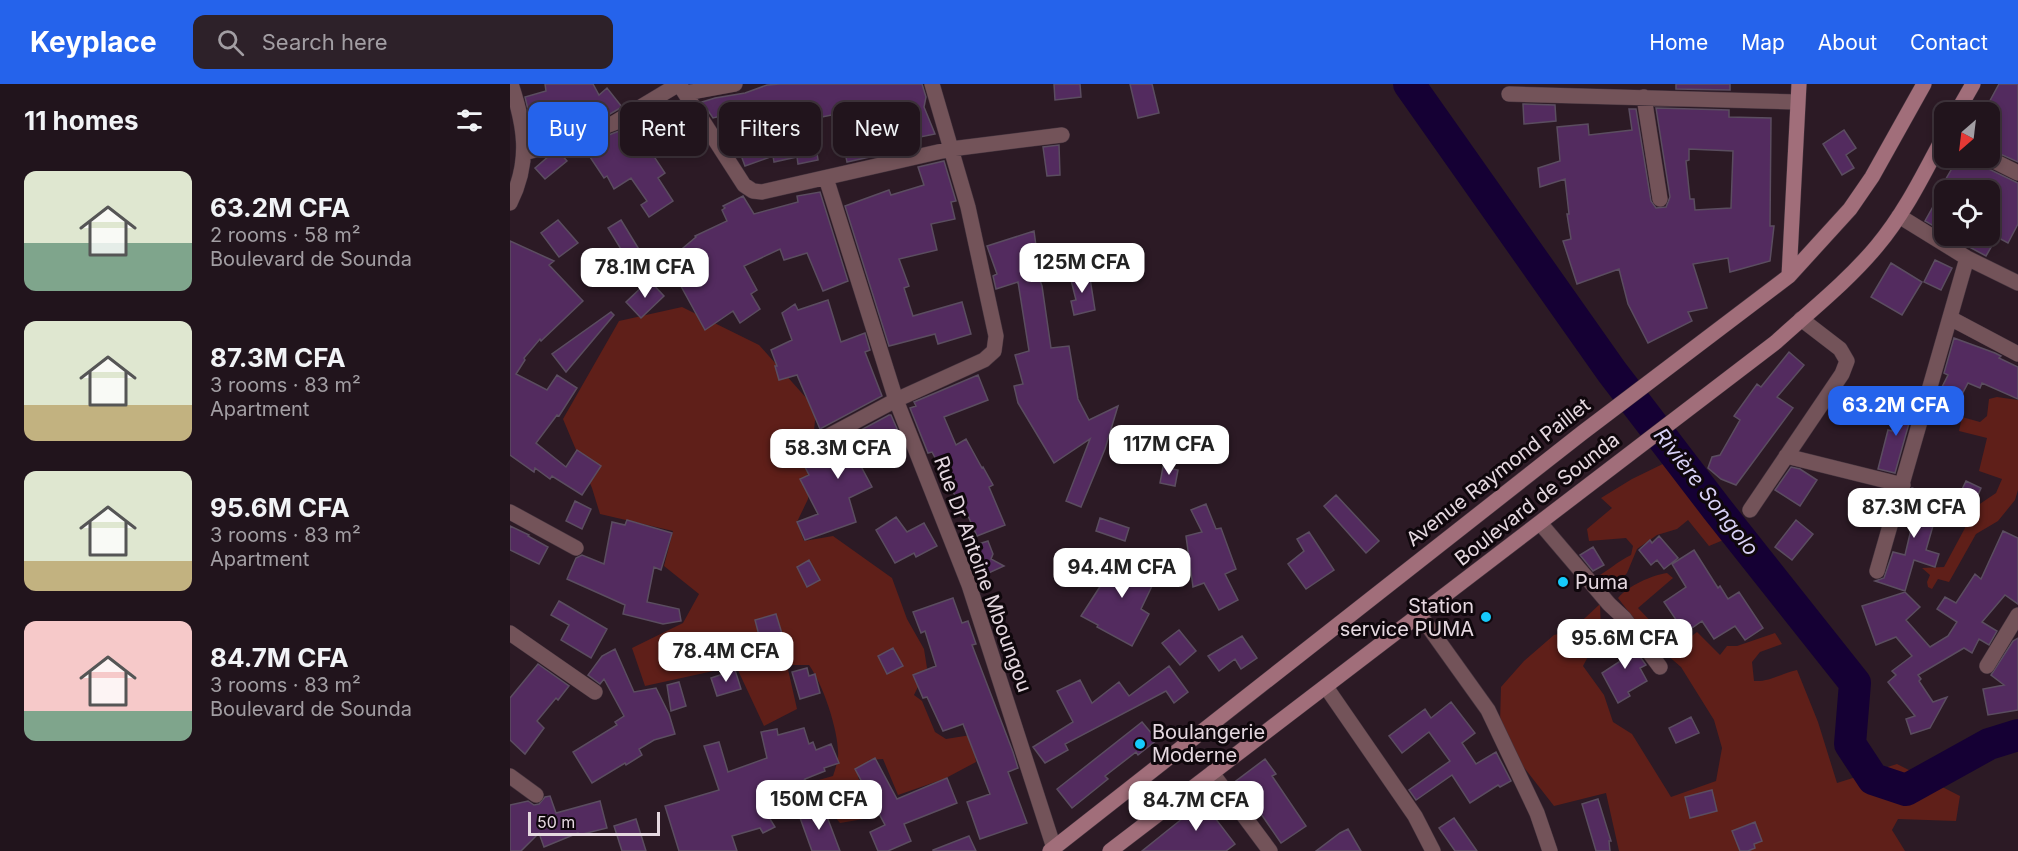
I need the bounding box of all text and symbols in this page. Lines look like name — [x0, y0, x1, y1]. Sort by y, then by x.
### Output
search box — [193, 15, 613, 69]
text: Keyplace — [30, 25, 157, 59]
icon: search — [214, 26, 247, 59]
text: Search here — [262, 29, 388, 55]
text: Home — [1649, 30, 1708, 55]
text: Map — [1741, 30, 1785, 55]
text: About — [1818, 30, 1877, 55]
text: Contact — [1910, 30, 1988, 55]
chip: Buy — [528, 102, 608, 156]
chip: Rent — [620, 102, 707, 156]
chip: Filters — [719, 102, 821, 156]
chip: New — [833, 102, 920, 156]
north arrow — [1934, 102, 2000, 168]
map controls — [1934, 102, 2000, 246]
icon: filters — [453, 104, 486, 137]
text: 11 homes — [24, 105, 139, 136]
button: locate — [1934, 180, 2000, 246]
text: 63.2M CFA — [210, 192, 350, 223]
icon: home — [72, 195, 144, 267]
text: 2 rooms · 58 m² — [210, 223, 361, 247]
pin: 125M CFA — [1020, 243, 1144, 294]
text: Boulevard de Sounda — [210, 247, 412, 271]
pin: 78.1M CFA — [576, 248, 714, 299]
text: 125M CFA — [1033, 250, 1131, 274]
text: 78.1M CFA — [595, 255, 695, 279]
text: 87.3M CFA — [210, 342, 346, 373]
icon: home — [72, 345, 144, 417]
text: 3 rooms · 83 m² — [210, 373, 361, 397]
pin: 63.2M CFA — [1827, 386, 1965, 437]
street label: Avenue Raymond Paillet — [1401, 392, 1595, 551]
text: 63.2M CFA — [1842, 393, 1950, 417]
text: Apartment — [210, 397, 309, 421]
water label: Rivière Songolo — [1649, 423, 1764, 560]
pin: 117M CFA — [1107, 425, 1231, 476]
street label: Boulevard de Sounda — [1450, 427, 1624, 571]
pin: 58.3M CFA — [769, 429, 907, 480]
text: 117M CFA — [1123, 432, 1215, 456]
text: 58.3M CFA — [784, 436, 892, 460]
street label: Rue Dr Antoine Mboungou — [929, 453, 1037, 695]
pin: 87.3M CFA — [1845, 488, 1983, 539]
text: 95.6M CFA — [210, 492, 350, 523]
icon: home — [72, 495, 144, 567]
text: 87.3M CFA — [1862, 495, 1966, 519]
text: 3 rooms · 83 m² — [210, 523, 361, 547]
text: Apartment — [210, 547, 309, 571]
pin: 94.4M CFA — [1053, 548, 1191, 599]
text: 94.4M CFA — [1067, 555, 1177, 579]
place label: Puma — [1575, 570, 1628, 594]
marker: Puma — [1556, 575, 1570, 589]
place label: Station service PUMA — [1340, 594, 1474, 641]
marker: Station service PUMA — [1479, 610, 1493, 624]
pin: 95.6M CFA — [1556, 619, 1694, 670]
text: 95.6M CFA — [1571, 626, 1679, 650]
pin: 78.4M CFA — [657, 632, 795, 683]
text: 78.4M CFA — [672, 639, 780, 663]
text: 84.7M CFA — [210, 642, 349, 673]
icon: home — [72, 645, 144, 717]
text: 3 rooms · 83 m² — [210, 673, 361, 697]
text: Boulevard de Sounda — [210, 697, 412, 721]
place label: Boulangerie Moderne — [1152, 720, 1265, 767]
marker: Boulangerie Moderne — [1133, 737, 1147, 751]
pin: 150M CFA — [757, 780, 881, 831]
pin: 84.7M CFA — [1127, 781, 1265, 832]
text: 150M CFA — [770, 787, 868, 811]
text: 84.7M CFA — [1143, 788, 1249, 812]
scale bar — [528, 809, 660, 836]
text: 50 m — [537, 812, 575, 832]

